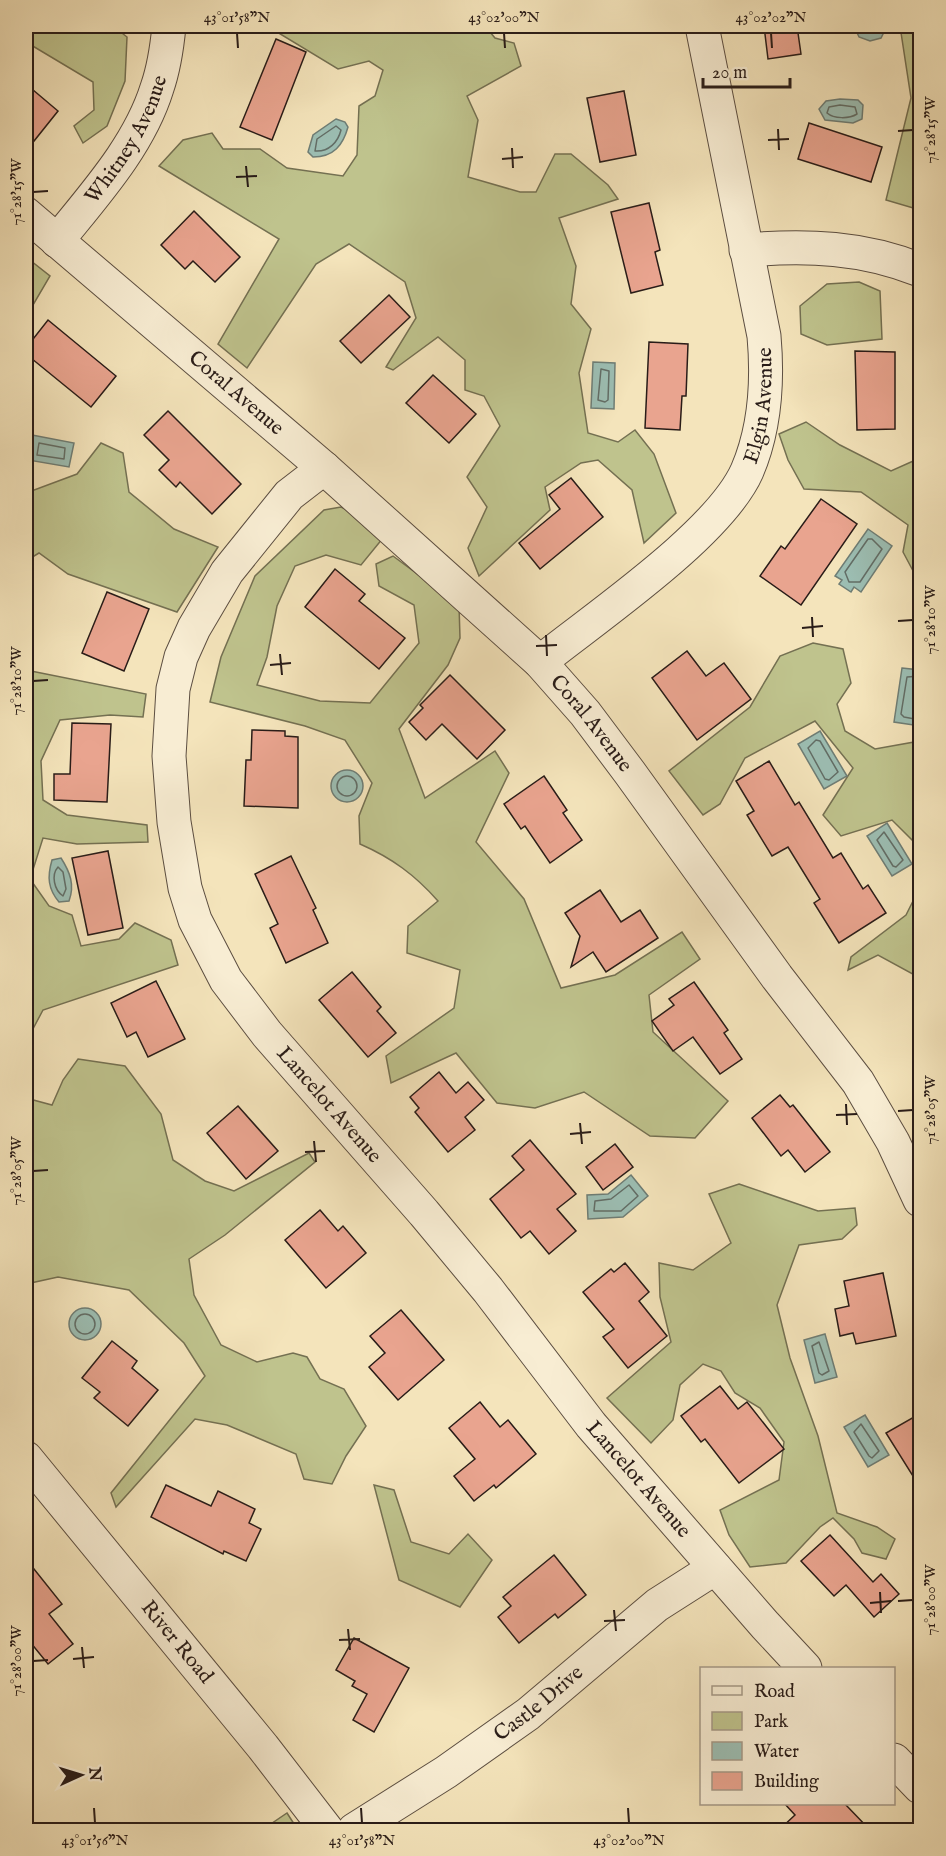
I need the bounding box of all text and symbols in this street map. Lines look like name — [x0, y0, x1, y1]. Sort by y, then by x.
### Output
text: 43°01'58"N — [204, 8, 270, 27]
text: 43°02'00"N — [468, 8, 540, 27]
text: 43°02'02"N — [735, 8, 807, 27]
scale bar — [703, 51, 790, 89]
text: 20 m — [712, 62, 747, 85]
street label: Whitney Avenue — [79, 72, 174, 209]
text: 71°28'15"W — [921, 96, 940, 164]
text: 71°28'15"W — [7, 158, 26, 226]
street label: Coral Avenue — [183, 345, 290, 442]
street label: Elgin Avenue — [738, 346, 779, 467]
text: 71°28'10"W — [921, 585, 940, 655]
text: 71°28'10"W — [7, 646, 26, 716]
street label: Coral Avenue — [544, 669, 639, 778]
street label: Lancelot Avenue — [270, 1041, 388, 1169]
text: 71°28'05"W — [921, 1075, 940, 1144]
text: 71°28'05"W — [7, 1136, 26, 1205]
street label: Lancelot Avenue — [580, 1415, 697, 1544]
text: 71°28'00"W — [921, 1564, 940, 1635]
street label: River Road — [135, 1595, 220, 1690]
text: 71°28'00"W — [7, 1625, 26, 1696]
street label: Castle Drive — [488, 1659, 589, 1748]
legend — [700, 1667, 895, 1805]
text: Road — [754, 1681, 795, 1704]
text: Park — [754, 1711, 789, 1734]
text: Water — [754, 1741, 799, 1764]
north arrow — [51, 1745, 111, 1805]
text: N — [83, 1765, 104, 1782]
text: Building — [754, 1771, 819, 1794]
text: 43°01'56"N — [62, 1831, 128, 1850]
text: 43°01'58"N — [329, 1831, 395, 1850]
text: 43°02'00"N — [593, 1831, 665, 1850]

